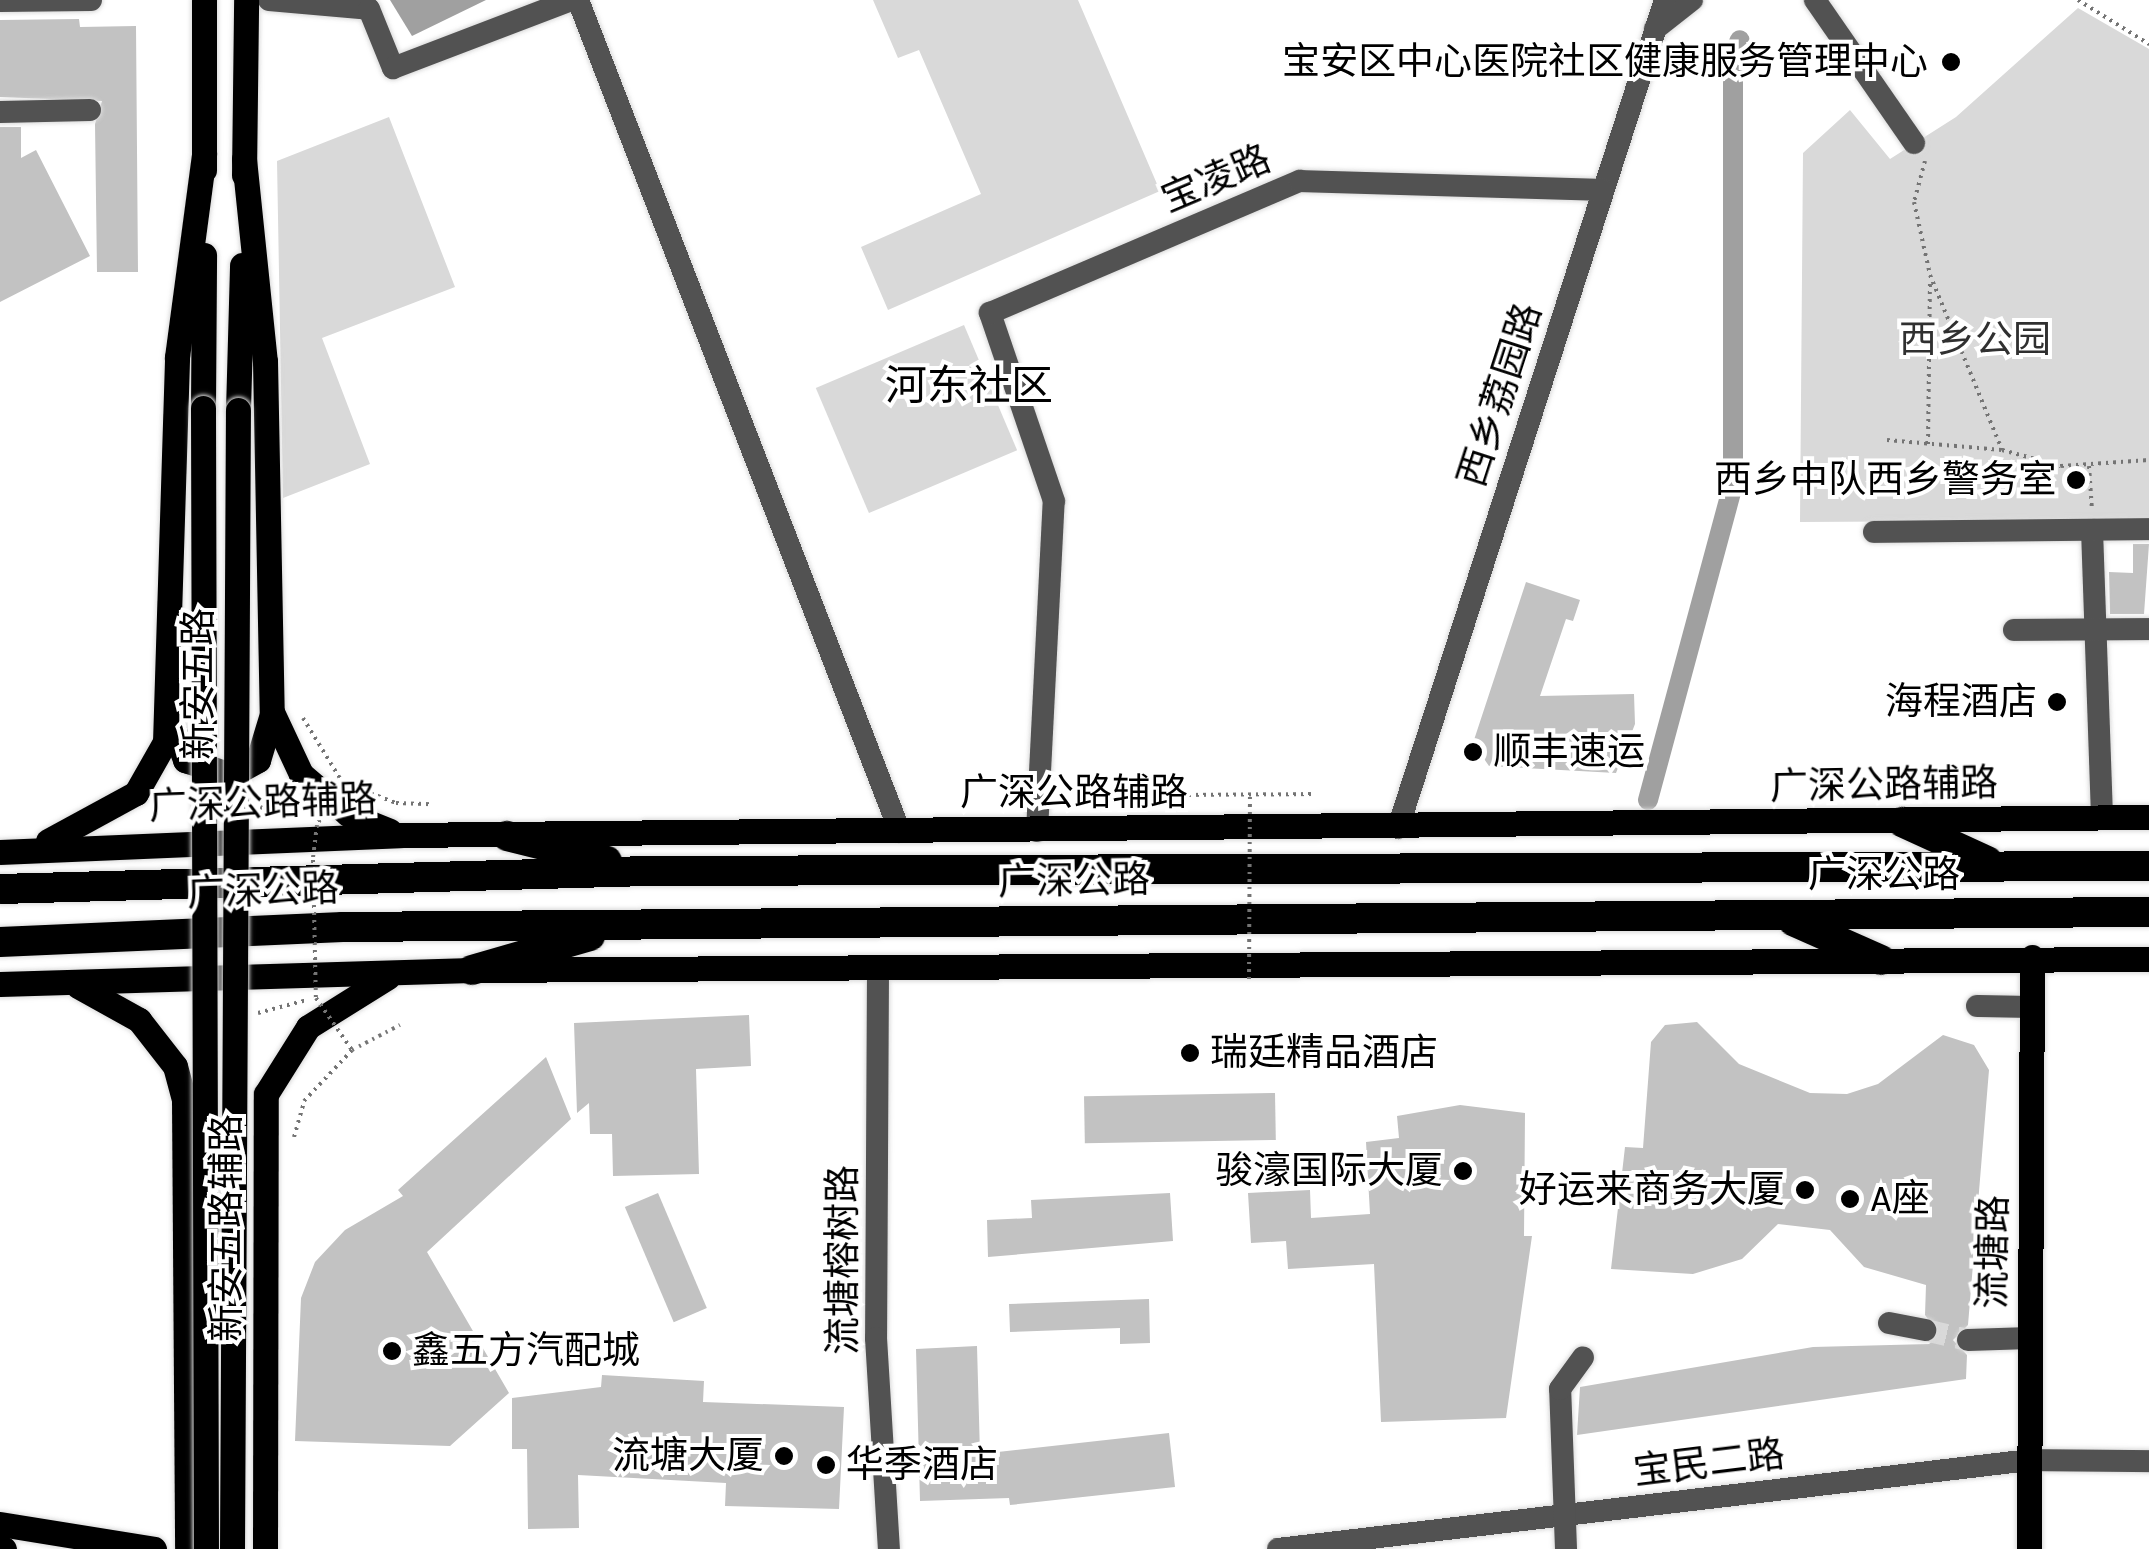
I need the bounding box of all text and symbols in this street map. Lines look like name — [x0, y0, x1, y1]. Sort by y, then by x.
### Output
place label: 宝安区中心医院社区健康服务管理中心 — [1282, 39, 1928, 85]
marker: 宝安区中心医院社区健康服务管理中心 — [1938, 49, 1964, 75]
street label: 宝凌路 — [1155, 136, 1277, 222]
street label: 西乡荔园路 — [1449, 298, 1551, 492]
park label: 西乡公园 — [1899, 317, 2051, 363]
district label: 河东社区 — [885, 361, 1053, 411]
place label: 西乡中队西乡警务室 — [1714, 457, 2056, 503]
marker: 西乡中队西乡警务室 — [2065, 469, 2087, 491]
street label: 新安五路 — [176, 608, 222, 760]
place label: 海程酒店 — [1885, 679, 2037, 725]
marker: 海程酒店 — [2046, 691, 2068, 713]
place label: 顺丰速运 — [1493, 729, 1645, 775]
marker: 顺丰速运 — [1462, 741, 1484, 763]
street label: 广深公路辅路 — [1770, 760, 1998, 810]
street label: 广深公路辅路 — [960, 770, 1188, 816]
street label: 广深公路辅路 — [148, 776, 378, 830]
street label: 广深公路 — [1808, 852, 1960, 898]
street label: 广深公路 — [998, 857, 1150, 905]
street label: 广深公路 — [186, 866, 340, 916]
place label: 瑞廷精品酒店 — [1210, 1030, 1438, 1076]
marker: 瑞廷精品酒店 — [1179, 1042, 1201, 1064]
street label: 新安五路辅路 — [204, 1114, 250, 1342]
place label: 骏濠国际大厦 — [1215, 1148, 1443, 1194]
marker: 骏濠国际大厦 — [1452, 1160, 1474, 1182]
street label: 流塘榕树路 — [820, 1165, 866, 1355]
place label: 好运来商务大厦 — [1519, 1167, 1785, 1213]
place label: A座 — [1870, 1176, 1930, 1222]
marker: 好运来商务大厦 — [1794, 1179, 1816, 1201]
marker: A座 — [1839, 1188, 1861, 1210]
street label: 流塘路 — [1969, 1195, 2017, 1309]
place label: 鑫五方汽配城 — [412, 1328, 640, 1374]
marker: 鑫五方汽配城 — [381, 1340, 403, 1362]
street label: 宝民二路 — [1631, 1431, 1787, 1495]
place label: 流塘大厦 — [612, 1433, 764, 1479]
place label: 华季酒店 — [846, 1442, 998, 1488]
marker: 流塘大厦 — [773, 1445, 795, 1467]
marker: 华季酒店 — [815, 1454, 837, 1476]

